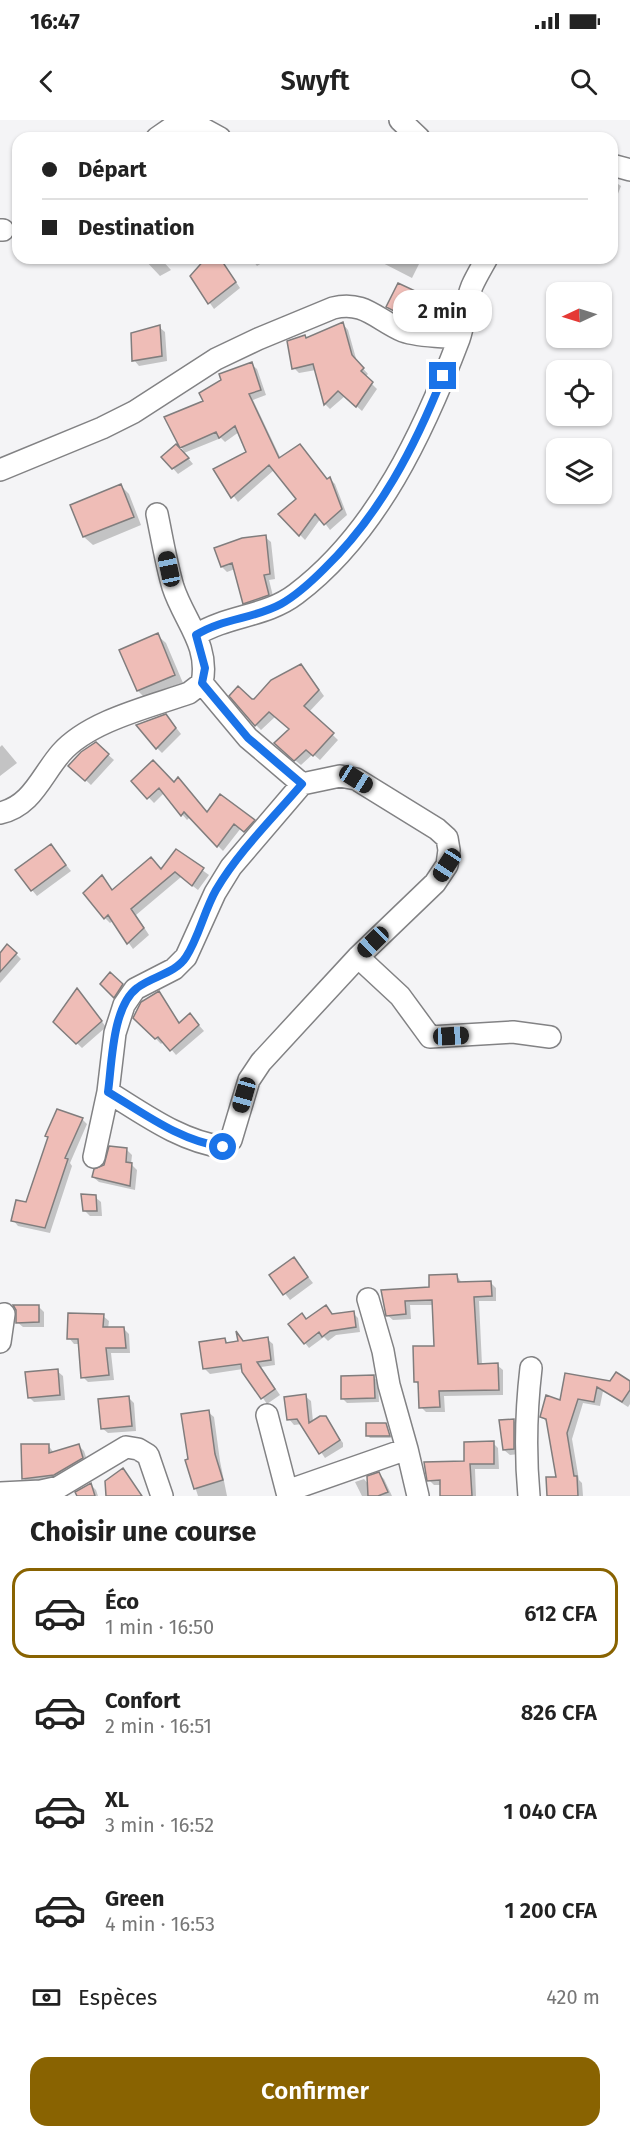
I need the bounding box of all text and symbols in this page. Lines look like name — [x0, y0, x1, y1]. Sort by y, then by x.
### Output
text: 16:47 — [30, 8, 80, 35]
icon: back — [30, 65, 63, 98]
text: Swyft — [281, 65, 349, 97]
icon: search — [567, 65, 600, 98]
text: Départ — [78, 156, 147, 183]
text: Destination — [78, 214, 195, 241]
north arrow — [546, 282, 612, 348]
map controls — [546, 282, 612, 504]
callout: 2 min — [394, 289, 492, 331]
text: 2 min — [418, 299, 467, 323]
button: locate — [546, 360, 612, 426]
route end — [429, 362, 456, 389]
button: layers — [546, 438, 612, 504]
car — [156, 550, 182, 588]
car — [336, 762, 376, 796]
car — [430, 845, 464, 885]
car — [354, 923, 392, 961]
car — [433, 1026, 469, 1046]
car — [230, 1075, 258, 1115]
route start — [209, 1133, 236, 1160]
text: Choisir une course — [30, 1516, 256, 1548]
icon: car — [33, 1586, 87, 1640]
text: Éco — [105, 1588, 139, 1615]
text: 612 CFA — [524, 1600, 597, 1627]
text: 1 min · 16:50 — [105, 1615, 214, 1639]
icon: car — [33, 1685, 87, 1739]
text: Confort — [105, 1687, 181, 1714]
text: 826 CFA — [521, 1699, 597, 1726]
text: 2 min · 16:51 — [105, 1714, 212, 1738]
icon: car — [33, 1784, 87, 1838]
text: XL — [105, 1786, 129, 1813]
text: 1 040 CFA — [503, 1798, 597, 1825]
text: 3 min · 16:52 — [105, 1813, 214, 1837]
icon: car — [33, 1883, 87, 1937]
text: Green — [105, 1885, 164, 1912]
text: 1 200 CFA — [504, 1897, 597, 1924]
text: 4 min · 16:53 — [105, 1912, 215, 1936]
icon: cash — [30, 1981, 63, 2014]
text: Espèces — [78, 1984, 157, 2011]
text: 420 m — [546, 1985, 600, 2009]
button: Confirmer — [30, 2057, 600, 2126]

